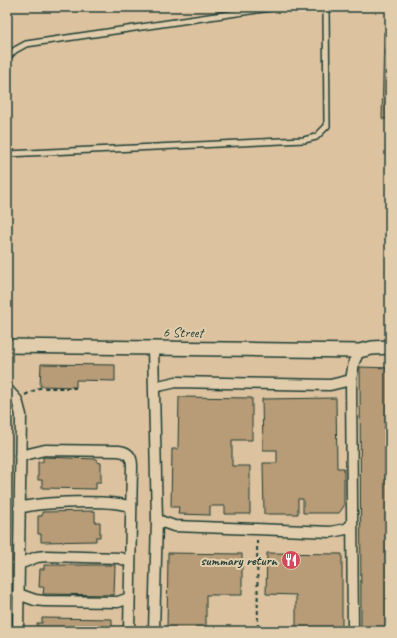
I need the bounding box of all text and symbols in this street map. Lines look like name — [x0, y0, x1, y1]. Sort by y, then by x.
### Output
street label: 6 Street — [163, 324, 206, 341]
restaurant icon: summary return — [280, 549, 302, 571]
place label: summary return — [200, 552, 279, 569]

